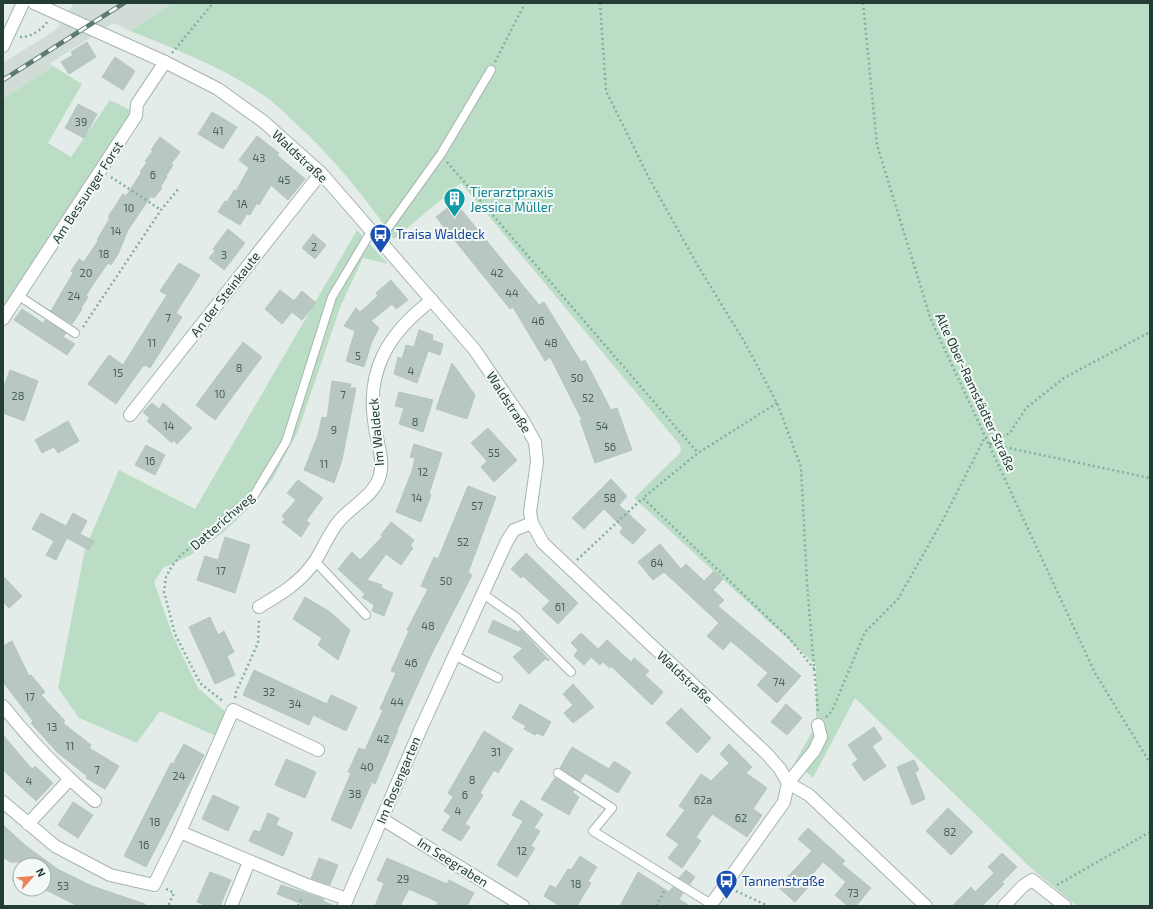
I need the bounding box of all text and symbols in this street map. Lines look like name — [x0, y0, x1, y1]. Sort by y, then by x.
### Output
house number: 39 — [75, 115, 87, 128]
house number: 41 — [212, 124, 224, 137]
street label: Waldstraße — [269, 126, 331, 186]
street label: Am Bessunger Forst — [48, 138, 126, 246]
house number: 43 — [253, 151, 265, 164]
house number: 6 — [150, 168, 156, 181]
house number: 45 — [278, 173, 290, 186]
place label: Tierarztpraxis Jessica Müller — [470, 184, 554, 215]
building icon: Tierarztpraxis Jessica Müller — [441, 186, 467, 219]
house number: 1A — [236, 197, 248, 210]
house number: 10 — [123, 201, 135, 214]
bus stop icon: Traisa Waldeck — [367, 221, 393, 254]
house number: 14 — [110, 224, 122, 237]
place label: Traisa Waldeck — [396, 226, 485, 242]
house number: 2 — [311, 240, 317, 253]
house number: 18 — [98, 247, 110, 260]
street label: An der Steinkaute — [187, 248, 263, 340]
house number: 3 — [221, 248, 227, 261]
house number: 20 — [80, 266, 92, 279]
house number: 42 — [491, 266, 503, 279]
house number: 44 — [505, 286, 519, 299]
house number: 24 — [68, 289, 81, 302]
street label: Alte Ober-Ramstädter Straße — [932, 310, 1020, 474]
house number: 7 — [165, 311, 171, 324]
house number: 46 — [531, 314, 545, 327]
house number: 11 — [148, 336, 156, 349]
house number: 48 — [544, 336, 558, 349]
house number: 5 — [355, 349, 361, 362]
house number: 8 — [236, 361, 242, 374]
house number: 4 — [408, 364, 415, 377]
house number: 15 — [113, 366, 123, 379]
street label: Waldstraße — [483, 368, 535, 436]
house number: 50 — [571, 371, 583, 384]
house number: 10 — [214, 387, 226, 400]
house number: 7 — [340, 388, 346, 401]
house number: 28 — [12, 389, 24, 402]
house number: 52 — [582, 391, 594, 404]
street label: Im Waldeck — [365, 397, 387, 467]
house number: 8 — [412, 415, 418, 428]
house number: 14 — [163, 419, 175, 432]
house number: 54 — [596, 419, 609, 432]
house number: 9 — [331, 423, 337, 436]
house number: 56 — [604, 440, 616, 453]
house number: 55 — [488, 446, 500, 459]
house number: 16 — [145, 454, 155, 467]
house number: 11 — [320, 457, 328, 470]
house number: 12 — [418, 465, 428, 478]
street label: Datterichweg — [187, 489, 257, 553]
house number: 14 — [411, 491, 423, 504]
house number: 58 — [604, 491, 616, 504]
house number: 57 — [471, 499, 483, 512]
house number: 52 — [457, 535, 469, 548]
house number: 64 — [650, 556, 664, 569]
house number: 17 — [216, 564, 226, 577]
house number: 50 — [440, 574, 452, 587]
house number: 61 — [555, 600, 565, 613]
house number: 48 — [421, 619, 435, 632]
street label: Waldstraße — [654, 647, 716, 707]
house number: 46 — [404, 656, 418, 669]
house number: 74 — [773, 675, 785, 688]
house number: 32 — [263, 685, 275, 698]
house number: 17 — [25, 690, 35, 703]
house number: 44 — [390, 695, 404, 708]
house number: 34 — [289, 697, 302, 710]
house number: 13 — [47, 720, 57, 733]
house number: 42 — [377, 732, 389, 745]
street label: Im Rosengarten — [372, 734, 424, 826]
house number: 11 — [66, 739, 74, 752]
house number: 31 — [491, 745, 501, 758]
house number: 40 — [360, 760, 374, 773]
house number: 7 — [94, 763, 100, 776]
house number: 24 — [173, 769, 186, 782]
house number: 8 — [469, 773, 475, 786]
house number: 4 — [26, 774, 33, 787]
house number: 38 — [349, 787, 361, 800]
house number: 6 — [462, 788, 468, 801]
house number: 62a — [694, 793, 712, 806]
house number: 4 — [455, 804, 462, 817]
house number: 62 — [735, 811, 747, 824]
house number: 18 — [149, 815, 161, 828]
house number: 82 — [944, 825, 956, 838]
street label: Im Seegraben — [415, 834, 491, 890]
house number: 16 — [139, 838, 149, 851]
house number: 12 — [517, 844, 527, 857]
north arrow — [12, 857, 52, 897]
text: N — [34, 866, 49, 879]
bus stop icon: Tannenstraße — [713, 868, 739, 901]
house number: 29 — [397, 872, 409, 885]
place label: Tannenstraße — [742, 873, 825, 889]
house number: 18 — [570, 877, 582, 890]
house number: 53 — [57, 879, 69, 892]
house number: 73 — [847, 886, 859, 899]

